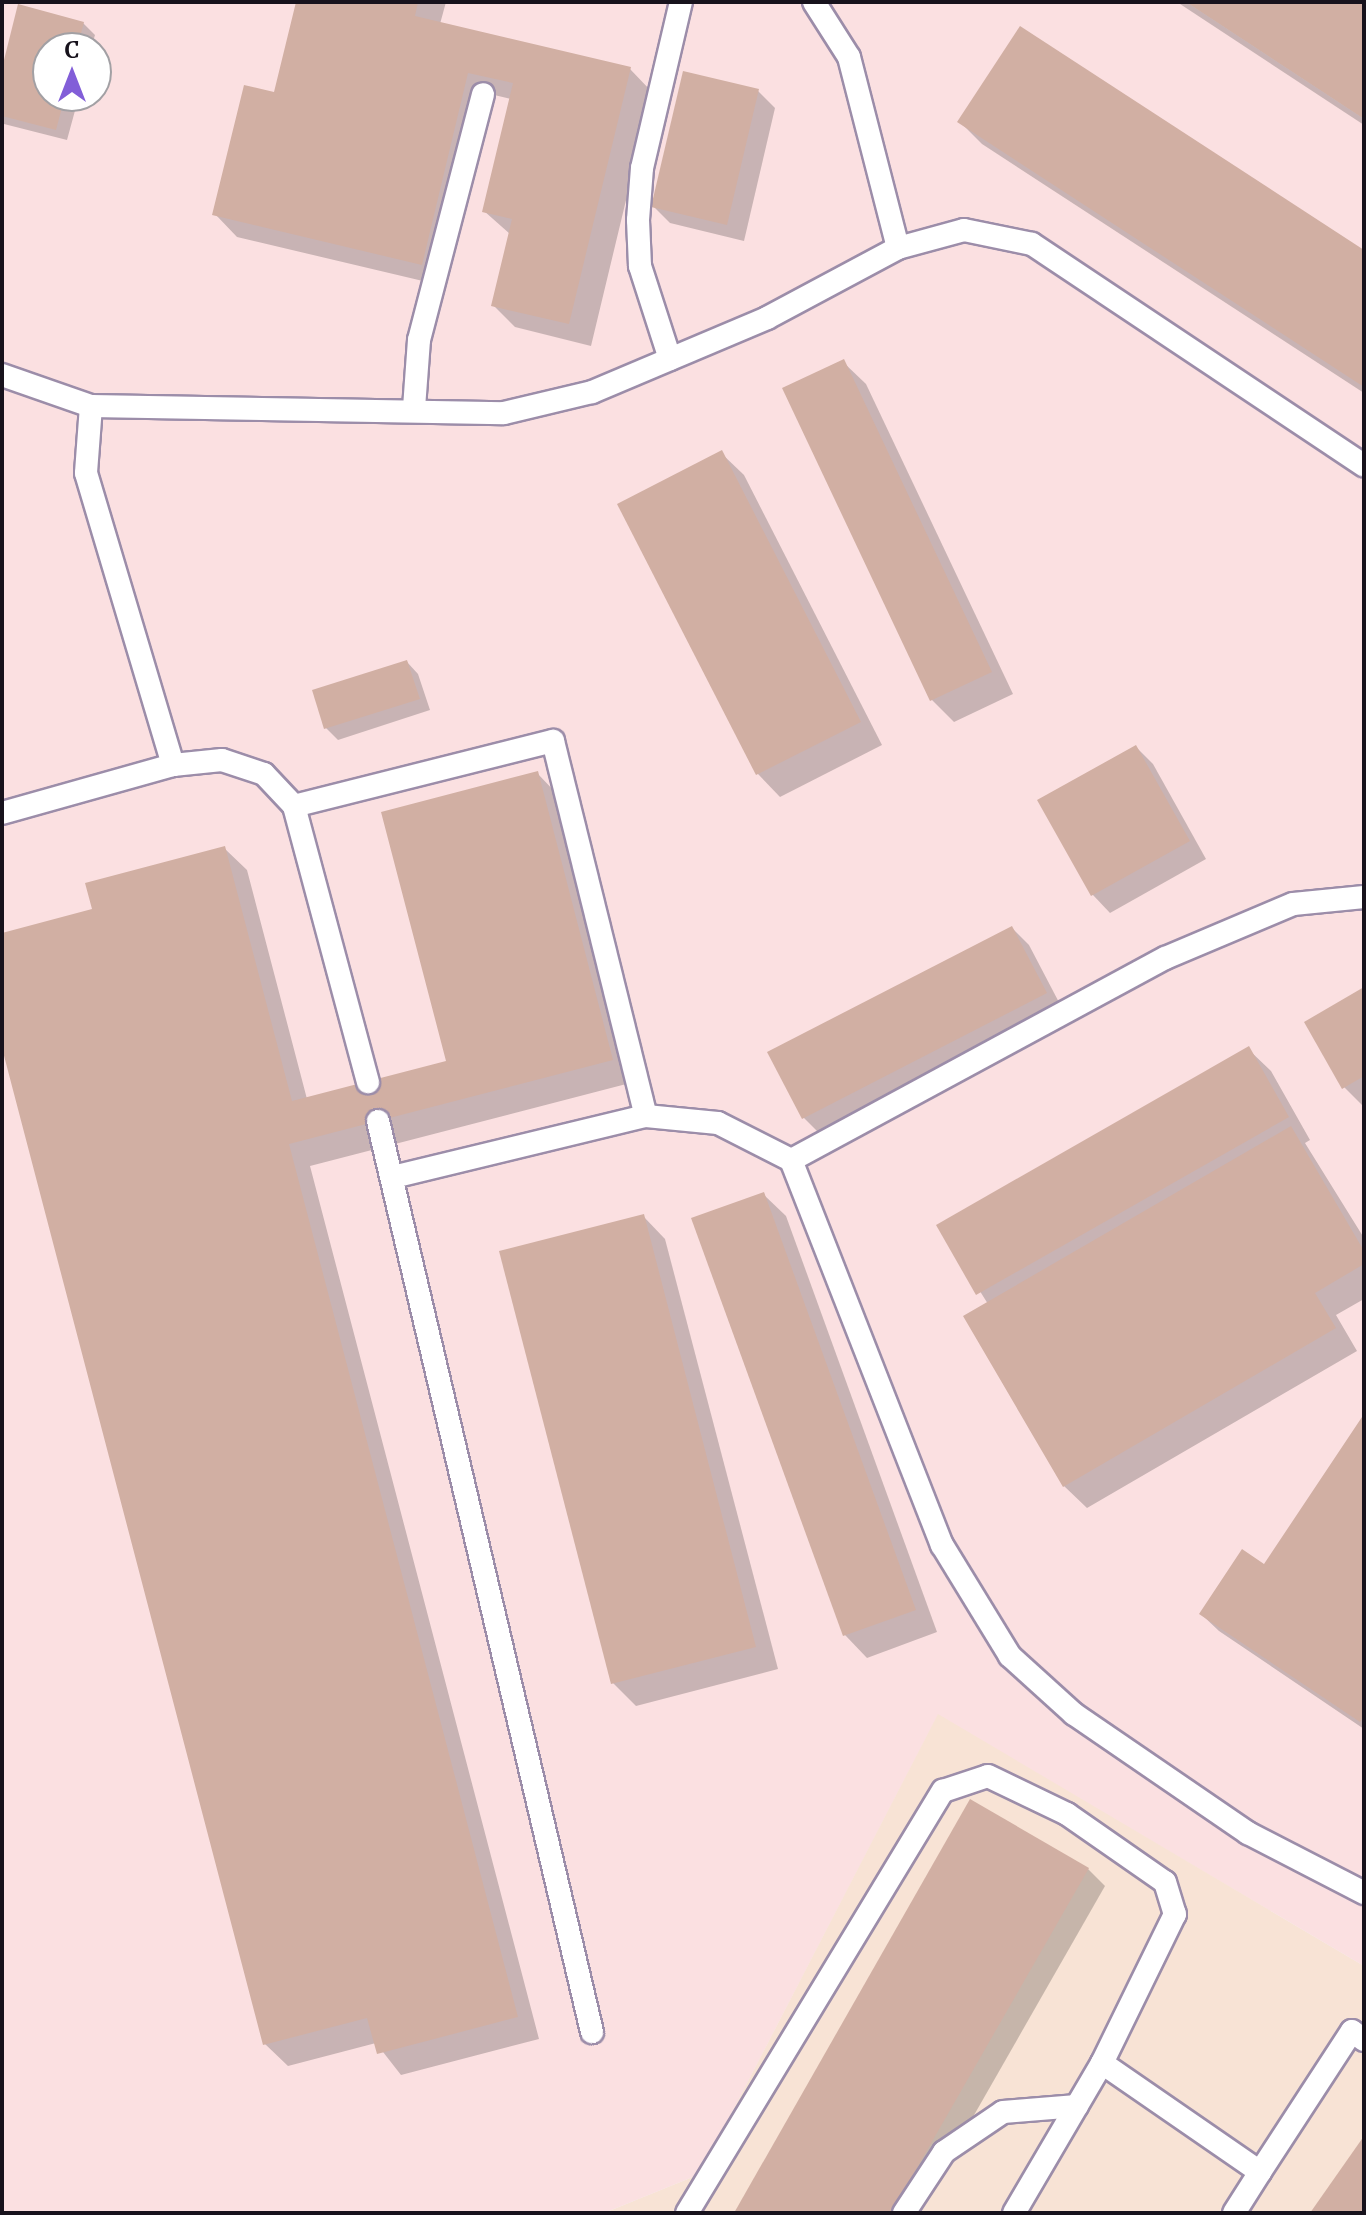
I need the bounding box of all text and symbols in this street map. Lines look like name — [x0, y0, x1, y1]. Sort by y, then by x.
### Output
north arrow — [32, 32, 112, 112]
text: С — [65, 36, 79, 64]

